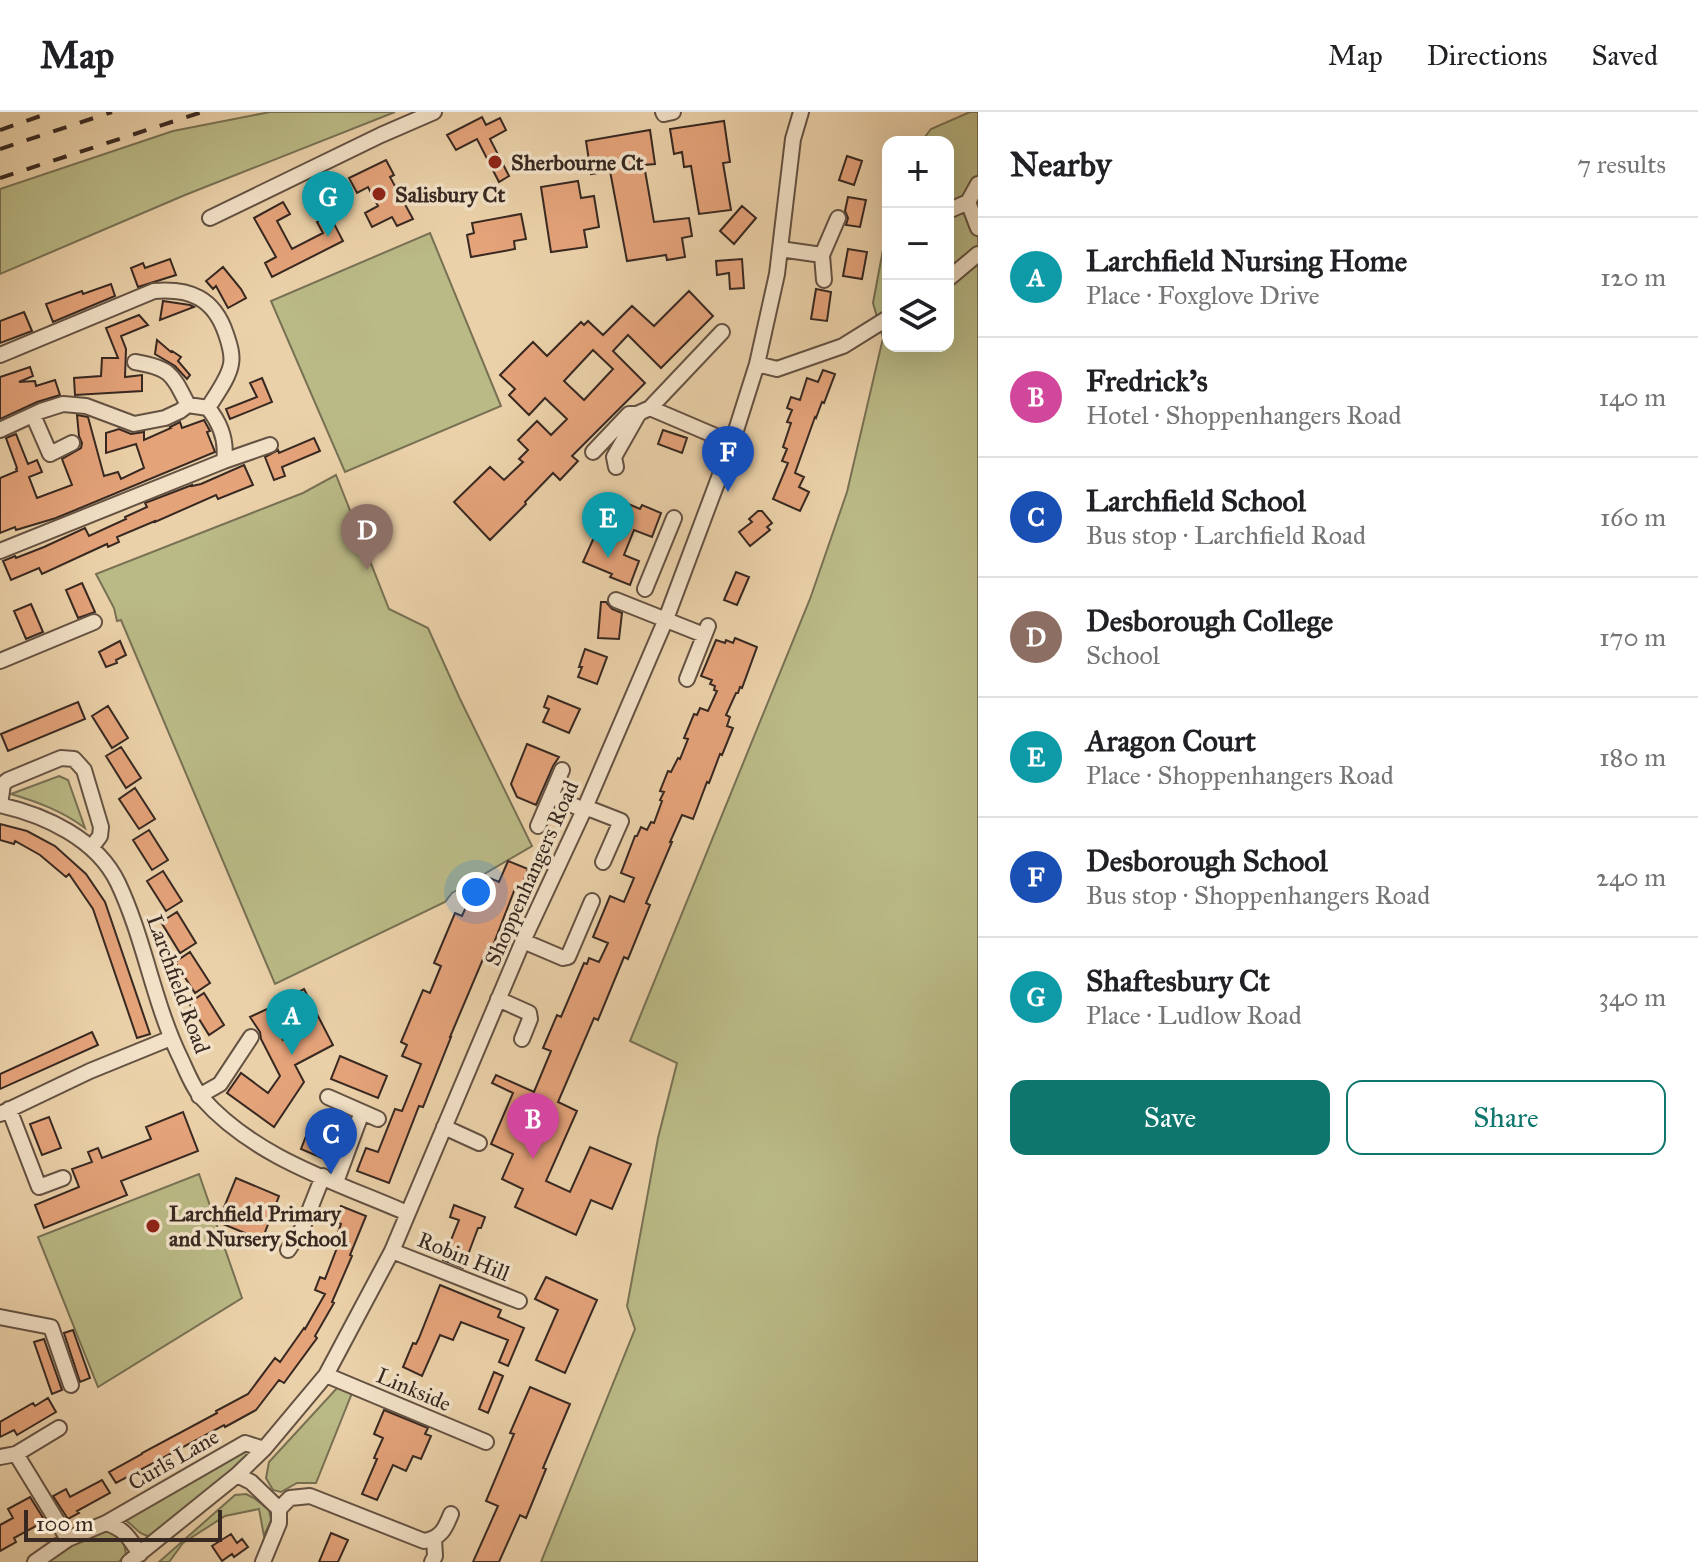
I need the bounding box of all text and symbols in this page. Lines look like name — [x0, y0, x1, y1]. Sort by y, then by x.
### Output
text: Map — [40, 32, 114, 78]
text: Map — [1328, 38, 1383, 73]
text: Directions — [1427, 38, 1548, 73]
text: Saved — [1592, 38, 1658, 73]
map controls — [882, 136, 954, 352]
button: + — [882, 136, 954, 208]
text: Nearby — [1010, 144, 1112, 185]
text: 7 results — [1577, 148, 1666, 180]
place label: Sherbourne Ct — [511, 149, 644, 176]
marker: Sherbourne Ct — [486, 153, 504, 171]
pin: G — [302, 171, 354, 237]
place label: Salisbury Ct — [395, 181, 506, 208]
marker: Salisbury Ct — [370, 185, 388, 203]
button: − — [882, 208, 954, 280]
text: Larchfield Nursing Home — [1086, 243, 1407, 279]
text: A — [1027, 261, 1045, 293]
text: 120 m — [1600, 261, 1666, 293]
text: Place · Foxglove Drive — [1086, 279, 1319, 311]
button: layers — [882, 280, 954, 352]
text: Fredrick's — [1086, 363, 1208, 399]
text: B — [1027, 381, 1045, 413]
text: 140 m — [1599, 381, 1666, 413]
text: Hotel · Shoppenhangers Road — [1086, 399, 1402, 431]
pin: F — [702, 426, 754, 492]
text: Larchfield School — [1086, 483, 1306, 519]
pin: E — [582, 492, 634, 558]
text: C — [1027, 501, 1045, 533]
text: 160 m — [1600, 501, 1666, 533]
pin: D — [341, 504, 393, 570]
text: Bus stop · Larchfield Road — [1086, 519, 1366, 551]
text: Desborough College — [1086, 603, 1333, 639]
text: D — [1026, 621, 1046, 653]
text: 170 m — [1599, 621, 1666, 653]
text: School — [1086, 639, 1160, 671]
text: Aragon Court — [1086, 723, 1256, 759]
text: E — [1027, 741, 1045, 773]
text: 180 m — [1599, 741, 1666, 773]
text: Place · Shoppenhangers Road — [1086, 759, 1394, 791]
street label: Shoppenhangers Road — [478, 776, 584, 970]
text: Desborough School — [1086, 843, 1328, 879]
text: F — [1028, 861, 1045, 893]
text: 240 m — [1596, 861, 1666, 893]
your location — [456, 872, 496, 912]
text: Bus stop · Shoppenhangers Road — [1086, 879, 1430, 911]
street label: Larchfield Road — [141, 911, 216, 1057]
text: Shaftesbury Ct — [1086, 963, 1270, 999]
text: G — [1026, 981, 1046, 1013]
text: 340 m — [1599, 981, 1666, 1013]
pin: A — [266, 989, 318, 1055]
text: Place · Ludlow Road — [1086, 999, 1302, 1031]
button: Save — [1010, 1080, 1330, 1155]
button: Share — [1346, 1080, 1666, 1155]
pin: B — [507, 1093, 559, 1159]
pin: C — [305, 1108, 357, 1174]
place label: Larchfield Primary and Nursery School — [169, 1200, 348, 1252]
marker: Larchfield Primary and Nursery School — [144, 1217, 162, 1235]
street label: Robin Hill — [414, 1226, 514, 1287]
street label: Linkside — [372, 1362, 455, 1417]
street label: Curls Lane — [123, 1423, 223, 1496]
scale bar — [24, 1506, 222, 1542]
text: 100 m — [36, 1510, 93, 1537]

